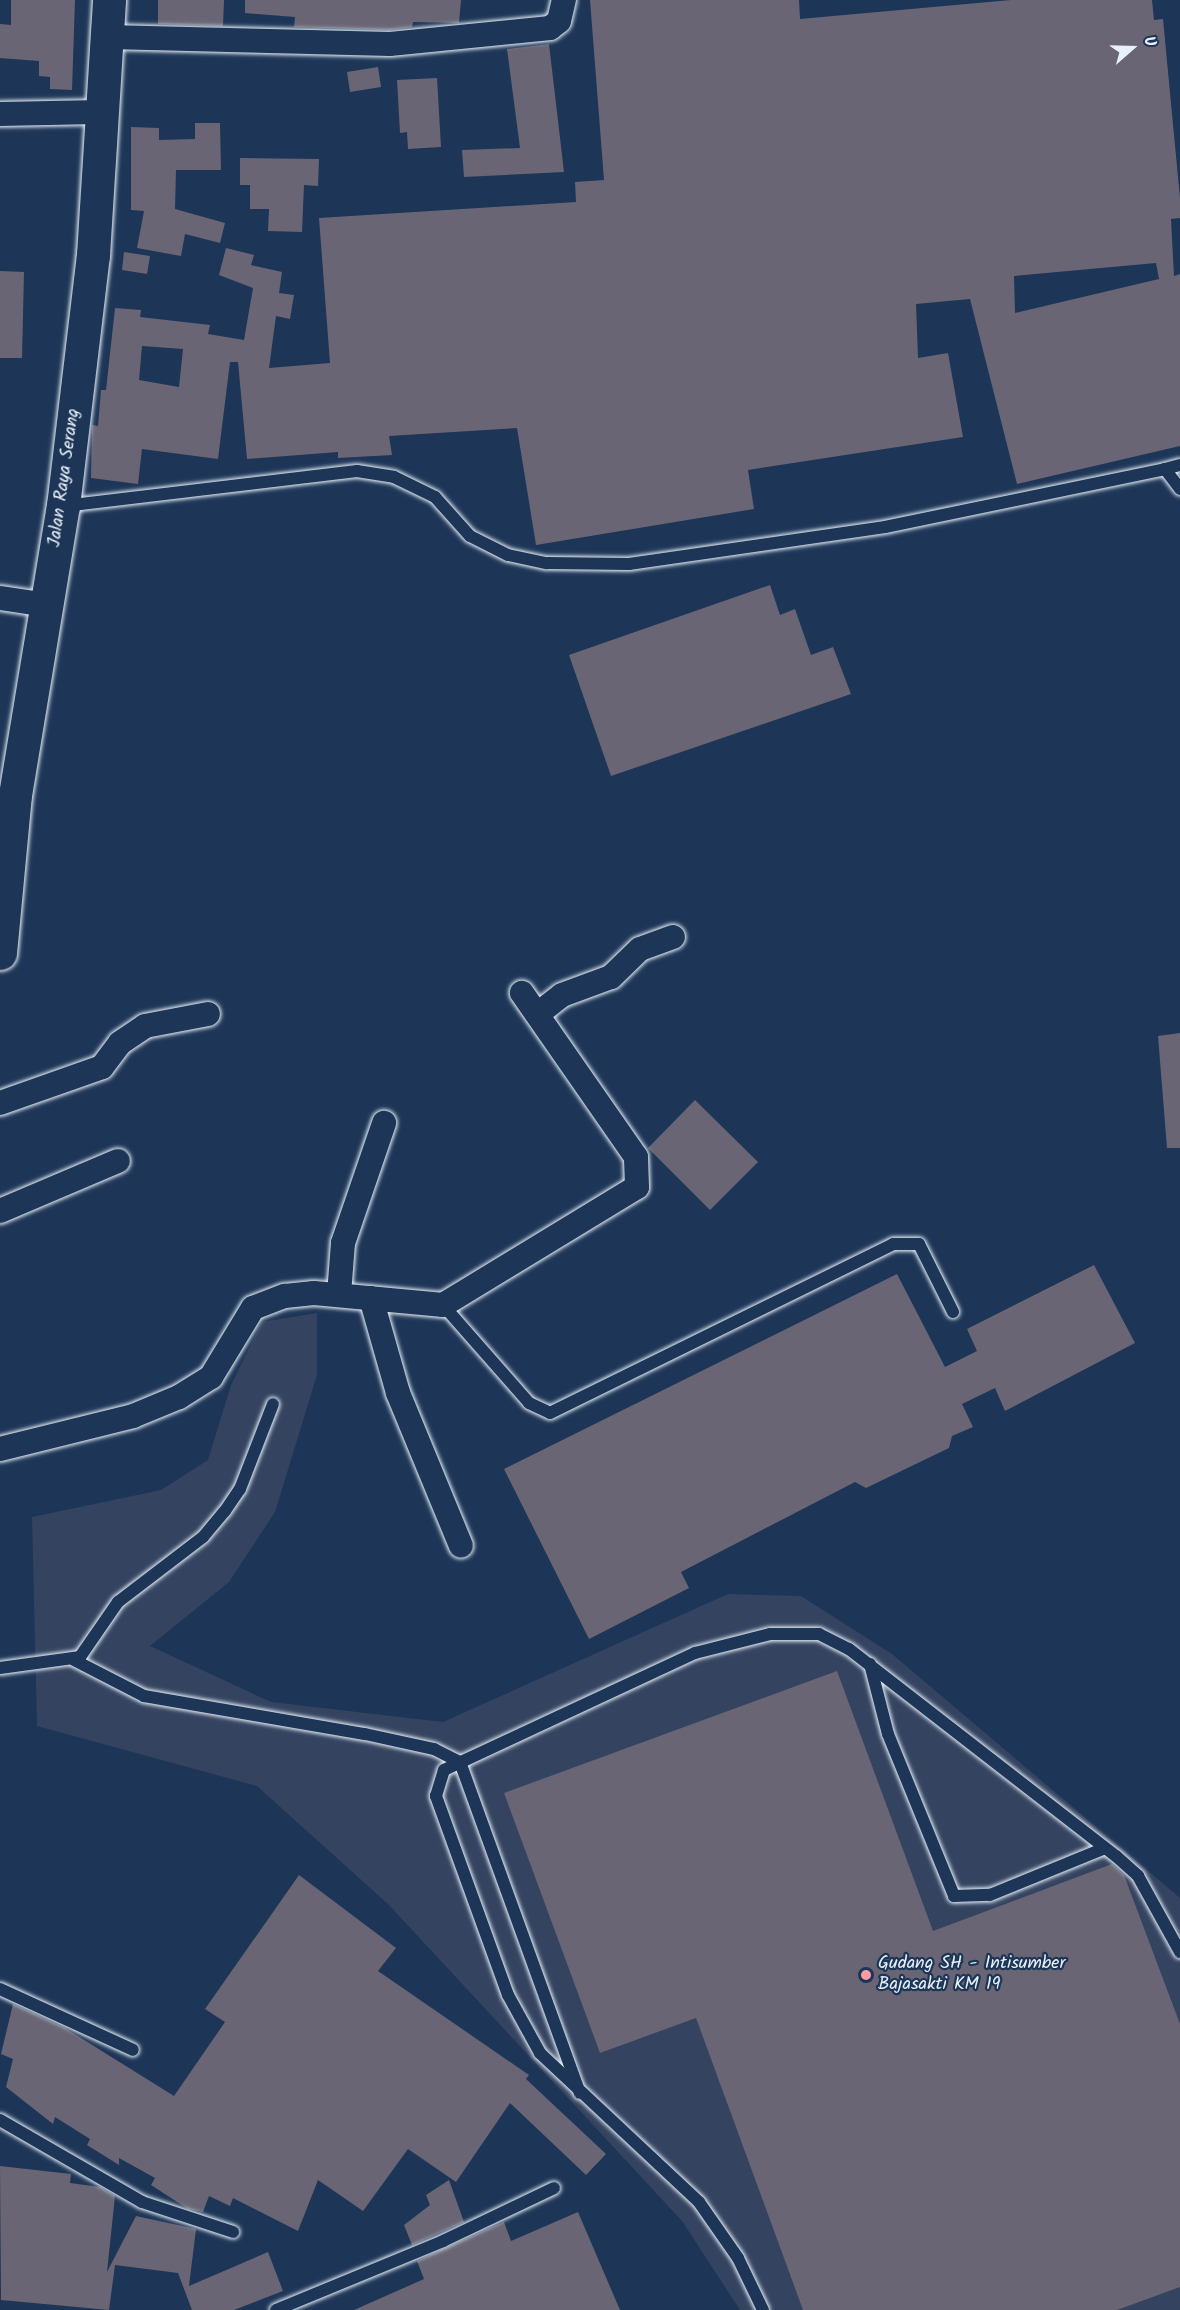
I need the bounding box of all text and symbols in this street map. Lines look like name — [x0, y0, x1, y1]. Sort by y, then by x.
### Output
north arrow — [1102, 18, 1162, 78]
text: U — [1136, 33, 1163, 50]
street label: Jalan Raya Serang — [45, 407, 85, 549]
place label: Gudang SH - Intisumber Bajasakti KM 19 — [878, 1954, 1065, 1996]
marker: Gudang SH - Intisumber Bajasakti KM 19 — [859, 1968, 873, 1982]

